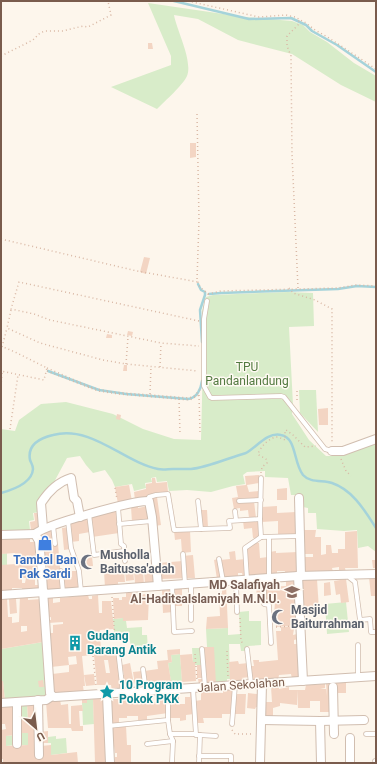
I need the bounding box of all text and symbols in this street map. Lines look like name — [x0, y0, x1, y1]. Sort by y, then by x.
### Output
park label: TPU Pandanlandung — [205, 360, 289, 388]
shop icon: Tambal Ban Pak Sardi — [36, 534, 54, 552]
place label: Musholla Baitussa'adah — [100, 548, 175, 576]
place label: Tambal Ban Pak Sardi — [13, 553, 77, 581]
mosque icon: Musholla Baitussa'adah — [79, 553, 97, 571]
place label: MD Salafiyah Al-HaditsaIslamiyah M.N.U. — [130, 578, 280, 606]
school or university icon: MD Salafiyah Al-HaditsaIslamiyah M.N.U. — [283, 583, 301, 601]
place label: Masjid Baiturrahman — [291, 603, 365, 631]
mosque icon: Masjid Baiturrahman — [270, 608, 288, 626]
place label: Gudang Barang Antik — [87, 629, 157, 657]
building icon: Gudang Barang Antik — [66, 634, 84, 652]
street label: Jalan Sekolahan — [197, 675, 285, 695]
place label: 10 Program Pokok PKK — [119, 678, 182, 706]
place icon: 10 Program Pokok PKK — [98, 683, 116, 701]
north arrow — [16, 708, 56, 748]
text: U — [34, 729, 47, 744]

